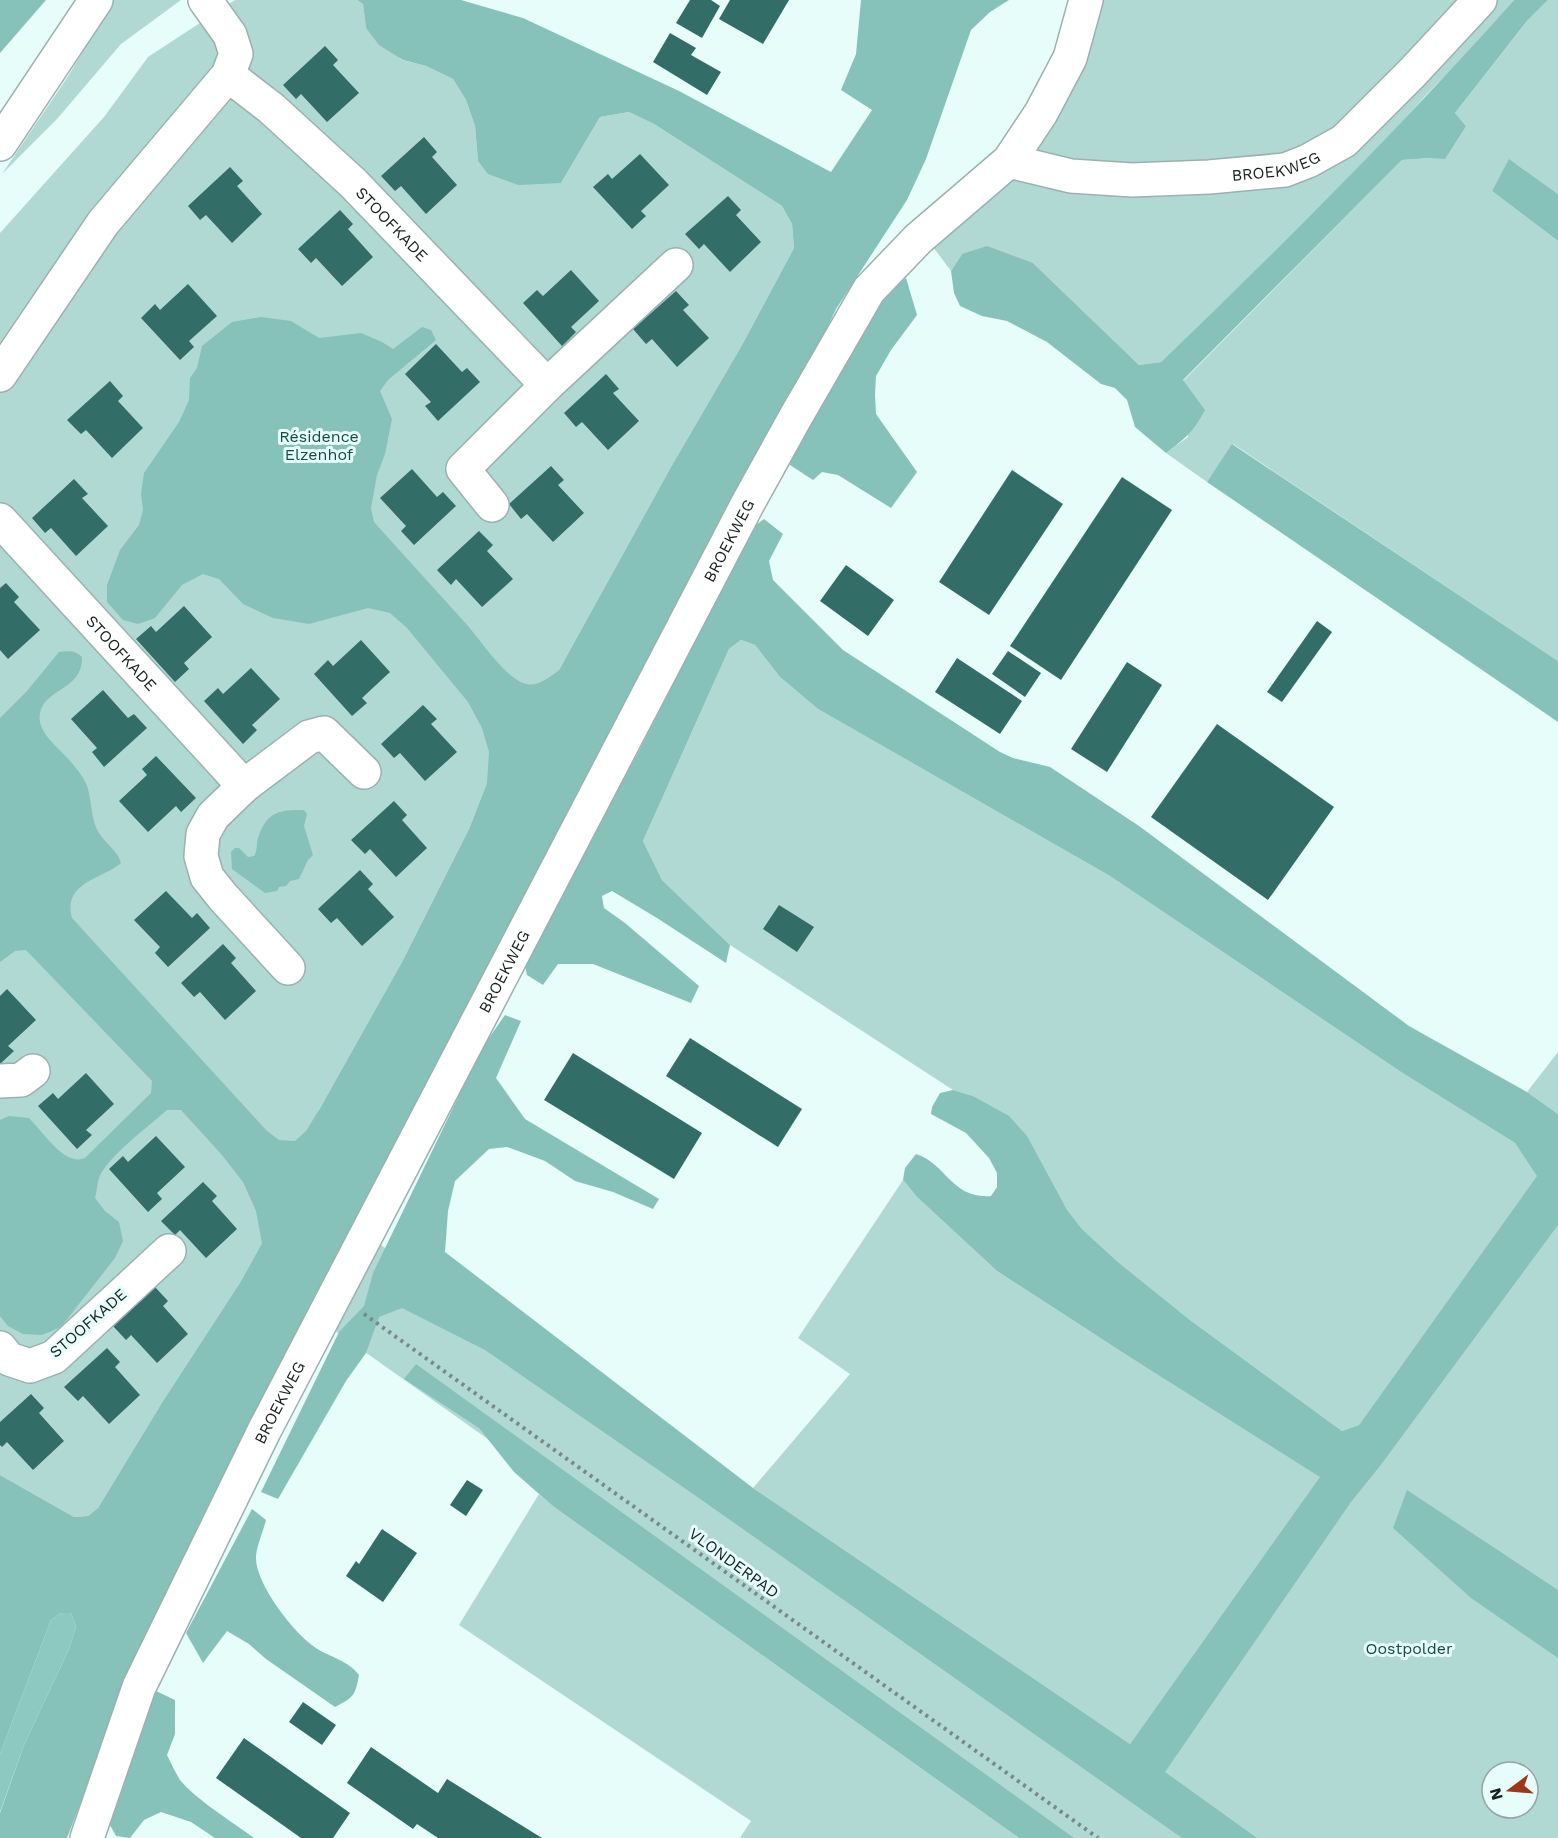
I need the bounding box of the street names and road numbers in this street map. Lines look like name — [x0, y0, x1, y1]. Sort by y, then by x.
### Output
street label: BROEKWEG — [1231, 147, 1323, 184]
street label: STOOFKADE — [352, 183, 432, 265]
street label: BROEKWEG — [699, 496, 758, 585]
street label: STOOFKADE — [82, 611, 161, 694]
street label: BROEKWEG — [474, 927, 533, 1016]
street label: STOOFKADE — [46, 1284, 130, 1362]
street label: BROEKWEG — [250, 1358, 308, 1447]
street label: VLONDERPAD — [685, 1524, 783, 1602]

